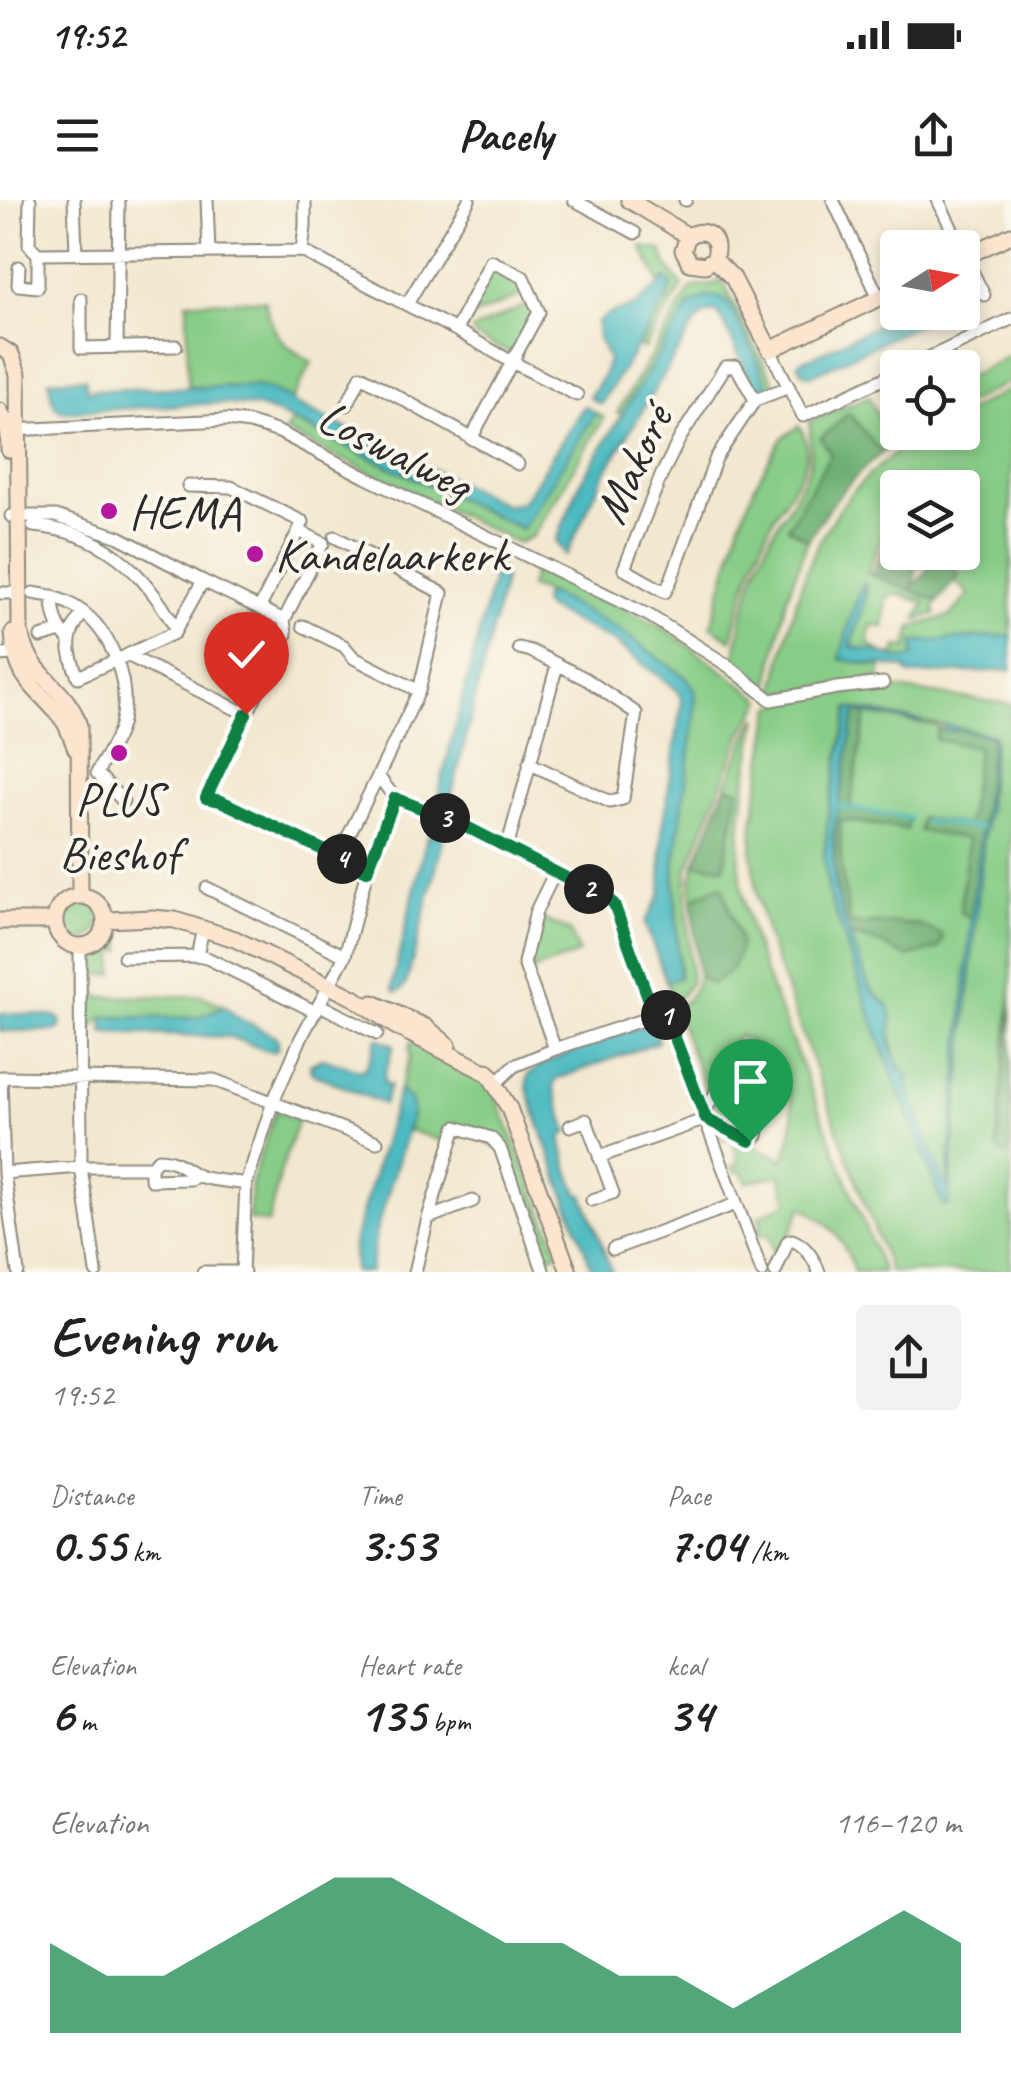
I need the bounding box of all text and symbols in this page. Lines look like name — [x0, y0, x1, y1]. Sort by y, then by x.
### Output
text: 19:52 — [50, 12, 125, 59]
text: Pacely — [458, 107, 553, 164]
icon: menu — [50, 108, 105, 163]
icon: share — [906, 108, 961, 163]
north arrow — [880, 230, 980, 330]
map controls — [880, 230, 980, 570]
button: locate — [880, 350, 980, 450]
street label: Loswalweg — [308, 386, 484, 516]
street label: Makoré — [580, 389, 689, 533]
button: layers — [880, 470, 980, 570]
place label: HEMA — [129, 482, 241, 542]
marker: HEMA — [98, 500, 120, 522]
place label: Kandelaarkerk — [275, 525, 511, 585]
marker: Kandelaarkerk — [244, 543, 266, 565]
pin — [204, 612, 289, 715]
icon: check — [219, 627, 274, 682]
marker: PLUS Bieshof — [108, 742, 130, 764]
place label: PLUS Bieshof — [59, 769, 190, 884]
pin: 3 — [420, 793, 470, 843]
text: 3 — [439, 800, 451, 835]
pin: 4 — [317, 834, 367, 884]
text: 4 — [336, 841, 348, 876]
pin: 2 — [564, 864, 614, 914]
text: 2 — [583, 871, 595, 906]
pin: 1 — [641, 990, 691, 1040]
text: 1 — [660, 997, 672, 1032]
pin — [708, 1039, 793, 1142]
icon: arrive — [723, 1054, 778, 1109]
text: Evening run — [50, 1301, 275, 1371]
button: share — [856, 1305, 961, 1410]
text: 19:52 — [50, 1374, 114, 1415]
text: Distance — [50, 1478, 134, 1513]
text: Time — [359, 1478, 402, 1513]
text: Pace — [667, 1478, 710, 1513]
text: 0.55 — [50, 1513, 126, 1576]
text: 3:53 — [359, 1513, 435, 1576]
text: 7:04 — [667, 1513, 745, 1576]
text: km — [126, 1534, 160, 1569]
text: /km — [745, 1534, 788, 1569]
text: Elevation — [50, 1648, 136, 1683]
text: Heart rate — [359, 1648, 461, 1683]
text: kcal — [667, 1648, 704, 1683]
text: 6 — [50, 1683, 74, 1746]
text: 135 — [359, 1683, 425, 1746]
text: 34 — [667, 1683, 712, 1746]
text: m — [74, 1704, 96, 1739]
text: bpm — [425, 1704, 471, 1739]
text: Elevation — [50, 1802, 148, 1843]
text: 116–120 m — [835, 1802, 961, 1843]

